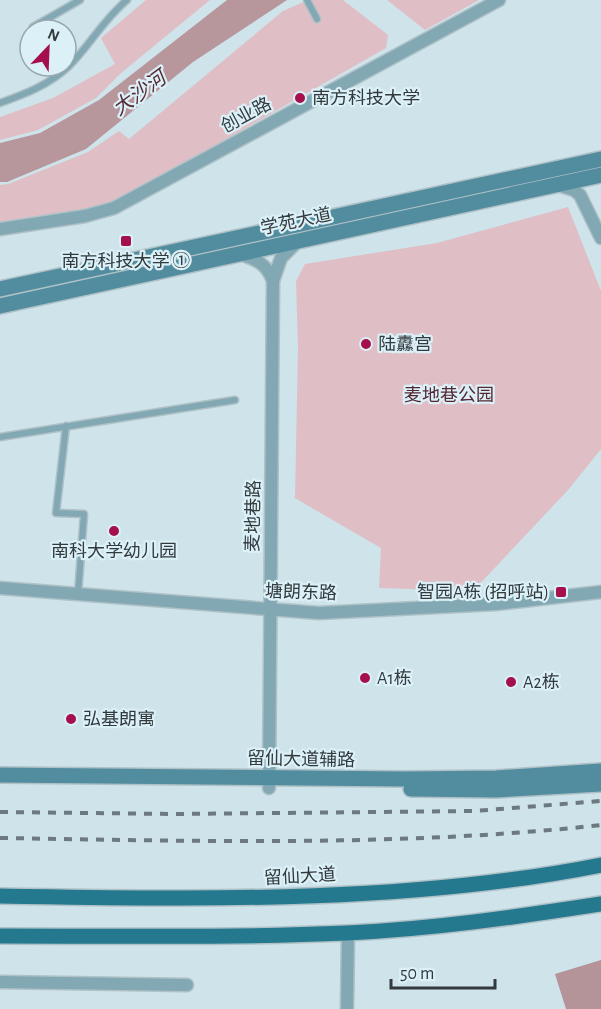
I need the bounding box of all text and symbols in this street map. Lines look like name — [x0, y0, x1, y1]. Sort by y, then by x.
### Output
north arrow — [18, 18, 78, 78]
text: N — [45, 26, 62, 45]
water label: 大沙河 — [109, 65, 173, 120]
place label: 南方科技大学 — [312, 88, 420, 108]
marker: 南方科技大学 — [293, 91, 307, 105]
street label: 创业路 — [217, 93, 275, 137]
street label: 学苑大道 — [259, 204, 333, 238]
marker: 南方科技大学 ① — [119, 234, 133, 248]
place label: 南方科技大学 ① — [62, 251, 190, 271]
place label: 陆纛宫 — [378, 334, 432, 354]
marker: 陆纛宫 — [359, 337, 373, 351]
park label: 麦地巷公园 — [404, 385, 494, 405]
street label: 麦地巷路 — [242, 480, 264, 552]
marker: 南科大学幼儿园 — [107, 524, 121, 538]
place label: 南科大学幼儿园 — [51, 541, 177, 561]
street label: 塘朗东路 — [265, 581, 337, 603]
place label: 智园A栋 (招呼站) — [417, 582, 549, 602]
marker: 智园A栋 (招呼站) — [554, 585, 568, 599]
place label: A1栋 — [377, 668, 412, 688]
marker: A1栋 — [358, 671, 372, 685]
place label: A2栋 — [523, 672, 560, 692]
marker: A2栋 — [504, 675, 518, 689]
place label: 弘基朗寓 — [83, 709, 155, 729]
marker: 弘基朗寓 — [64, 712, 78, 726]
street label: 留仙大道辅路 — [247, 748, 355, 770]
street label: 留仙大道 — [264, 864, 336, 888]
scale bar — [391, 952, 494, 990]
text: 50 m — [400, 965, 434, 983]

